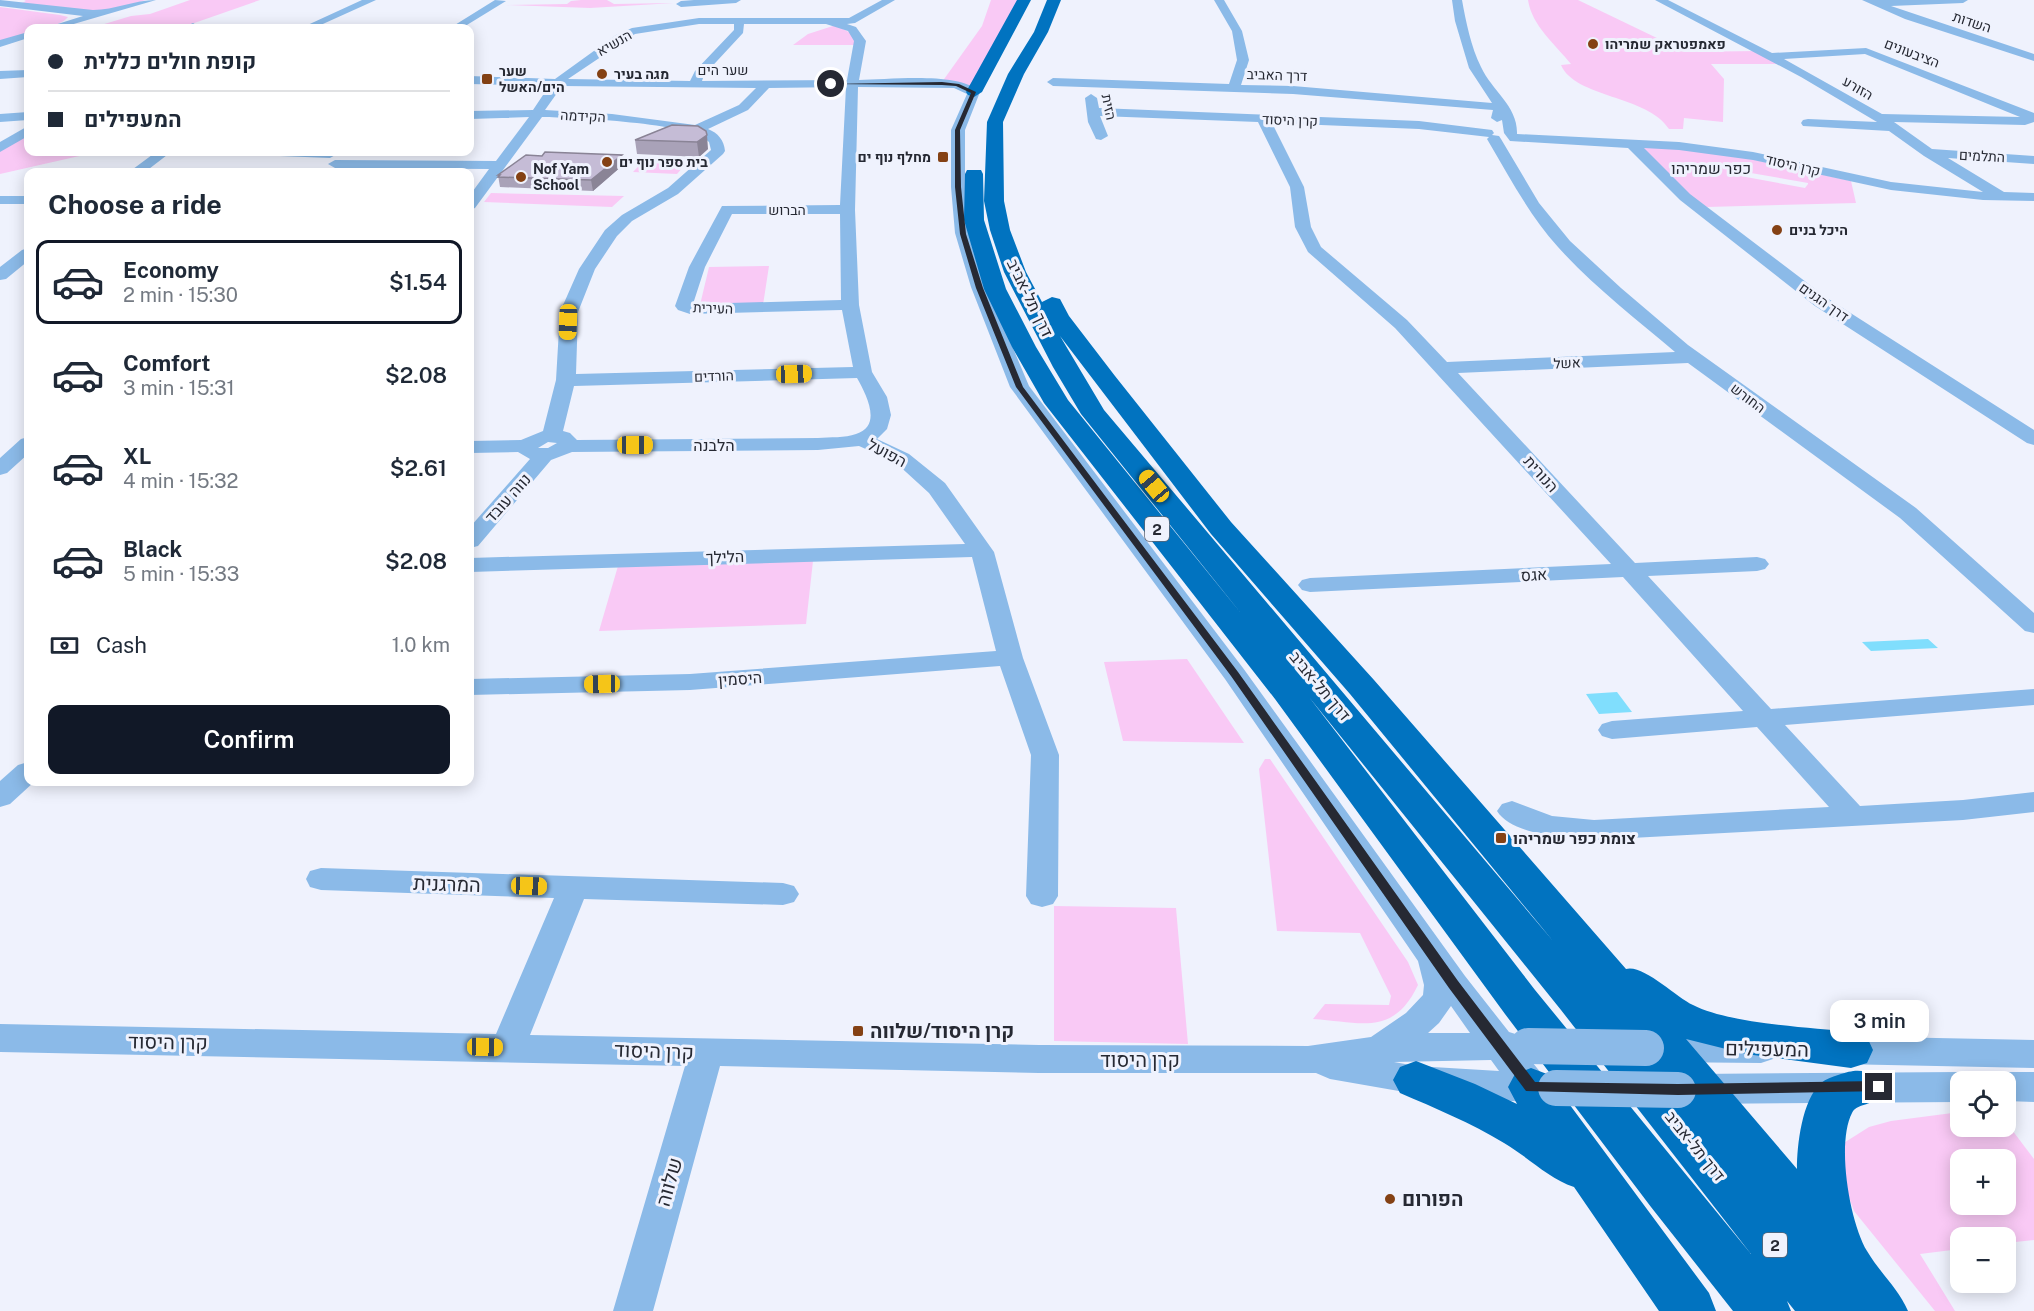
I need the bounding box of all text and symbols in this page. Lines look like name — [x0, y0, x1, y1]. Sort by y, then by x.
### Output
street label: השדות — [1951, 8, 1993, 36]
street label: הנשיא — [594, 27, 634, 59]
street label: הציבעונים — [1882, 35, 1942, 71]
place label: פאמפטראק שמריהו — [1605, 36, 1726, 52]
marker: פאמפטראק שמריהו — [1586, 37, 1600, 51]
text: קופת חולים כללית — [84, 48, 256, 74]
street label: שער הים — [698, 62, 748, 78]
place label: שער הים/האשל — [499, 63, 565, 95]
place label: מגה בעיר — [614, 66, 669, 82]
street label: דרך האביב — [1246, 66, 1308, 84]
marker: מגה בעיר — [595, 67, 609, 81]
route start — [817, 70, 844, 97]
marker: שער הים/האשל — [480, 72, 494, 86]
street label: הזורע — [1840, 73, 1876, 103]
street label: הזית — [1098, 93, 1120, 121]
text: המעפילים — [84, 106, 182, 132]
street label: הקידמה — [560, 107, 606, 125]
street label: קרן היסוד — [1262, 111, 1318, 129]
street label: התלמים — [1959, 147, 2005, 165]
place label: מחלף נוף ים — [858, 149, 931, 165]
marker: מחלף נוף ים — [936, 150, 950, 164]
street label: קרן היסוד — [1764, 151, 1822, 179]
place label: בית ספר נוף ים — [619, 154, 708, 170]
marker: בית ספר נוף ים — [600, 155, 614, 169]
district label: כפר שמריהו — [1671, 159, 1751, 178]
place label: Nof Yam School — [533, 161, 589, 193]
marker: Nof Yam School — [514, 170, 528, 184]
text: Choose a ride — [48, 188, 222, 220]
street label: הברוש — [768, 202, 806, 218]
place label: היכל בנים — [1789, 222, 1848, 238]
marker: היכל בנים — [1770, 223, 1784, 237]
icon: car — [51, 255, 105, 309]
street label: דרך תל-אביב — [1003, 256, 1057, 340]
text: Economy — [123, 257, 219, 283]
text: $1.54 — [389, 269, 447, 295]
street label: דרך הגנים — [1796, 279, 1852, 325]
text: 2 min · 15:30 — [123, 283, 238, 307]
street label: העירית — [693, 299, 733, 317]
car — [558, 304, 578, 340]
icon: car — [51, 348, 105, 402]
text: Comfort — [123, 350, 210, 376]
street label: אשל — [1553, 354, 1581, 372]
text: $2.08 — [385, 362, 447, 388]
car — [776, 364, 812, 384]
street label: הורדים — [694, 367, 734, 385]
text: 3 min · 15:31 — [123, 376, 235, 400]
street label: החורש — [1728, 380, 1768, 416]
street label: הפועל — [864, 435, 910, 471]
car — [617, 436, 653, 454]
street label: הלבנה — [693, 436, 735, 455]
icon: car — [51, 441, 105, 495]
text: XL — [123, 443, 151, 469]
street label: הנורית — [1520, 452, 1562, 496]
text: $2.61 — [390, 455, 447, 481]
car — [1136, 466, 1172, 506]
text: 4 min · 15:32 — [123, 469, 239, 493]
street label: נווה עובד — [481, 470, 535, 526]
road number: 2 — [1145, 517, 1169, 541]
icon: car — [51, 534, 105, 588]
text: Black — [123, 536, 182, 562]
street label: הלילך — [705, 547, 745, 567]
text: $2.08 — [385, 548, 447, 574]
text: 5 min · 15:33 — [123, 562, 239, 586]
street label: אגס — [1520, 565, 1548, 585]
icon: cash — [48, 629, 81, 662]
text: Cash — [96, 632, 147, 658]
text: 1.0 km — [392, 633, 450, 657]
street label: דרך תל-אביב — [1286, 648, 1354, 724]
street label: היסמין — [717, 668, 763, 690]
car — [584, 675, 620, 693]
button: Confirm — [48, 705, 450, 774]
place label: צומת כפר שמריהו — [1513, 829, 1636, 848]
marker: צומת כפר שמריהו — [1494, 831, 1508, 845]
street label: המרגנית — [413, 871, 481, 897]
car — [511, 876, 547, 896]
callout: 3 min — [1830, 1000, 1928, 1042]
text: 3 min — [1853, 1009, 1906, 1033]
place label: קרן היסוד/שלווה — [870, 1019, 1014, 1043]
marker: קרן היסוד/שלווה — [851, 1024, 865, 1038]
street label: קרן היסוד — [128, 1029, 208, 1055]
street label: המעפילים — [1725, 1036, 1809, 1062]
car — [467, 1038, 503, 1056]
street label: קרן היסוד — [614, 1038, 694, 1064]
street label: קרן היסוד — [1100, 1048, 1180, 1072]
map controls — [1950, 1071, 2016, 1293]
button: locate — [1950, 1071, 2016, 1137]
route end — [1865, 1073, 1892, 1100]
street label: דרך תל-אביב — [1661, 1107, 1729, 1185]
button: + — [1950, 1149, 2016, 1215]
street label: שלווה — [651, 1155, 687, 1209]
place label: הפורום — [1402, 1187, 1463, 1211]
marker: הפורום — [1383, 1192, 1397, 1206]
button: − — [1950, 1227, 2016, 1293]
road number: 2 — [1763, 1233, 1787, 1257]

